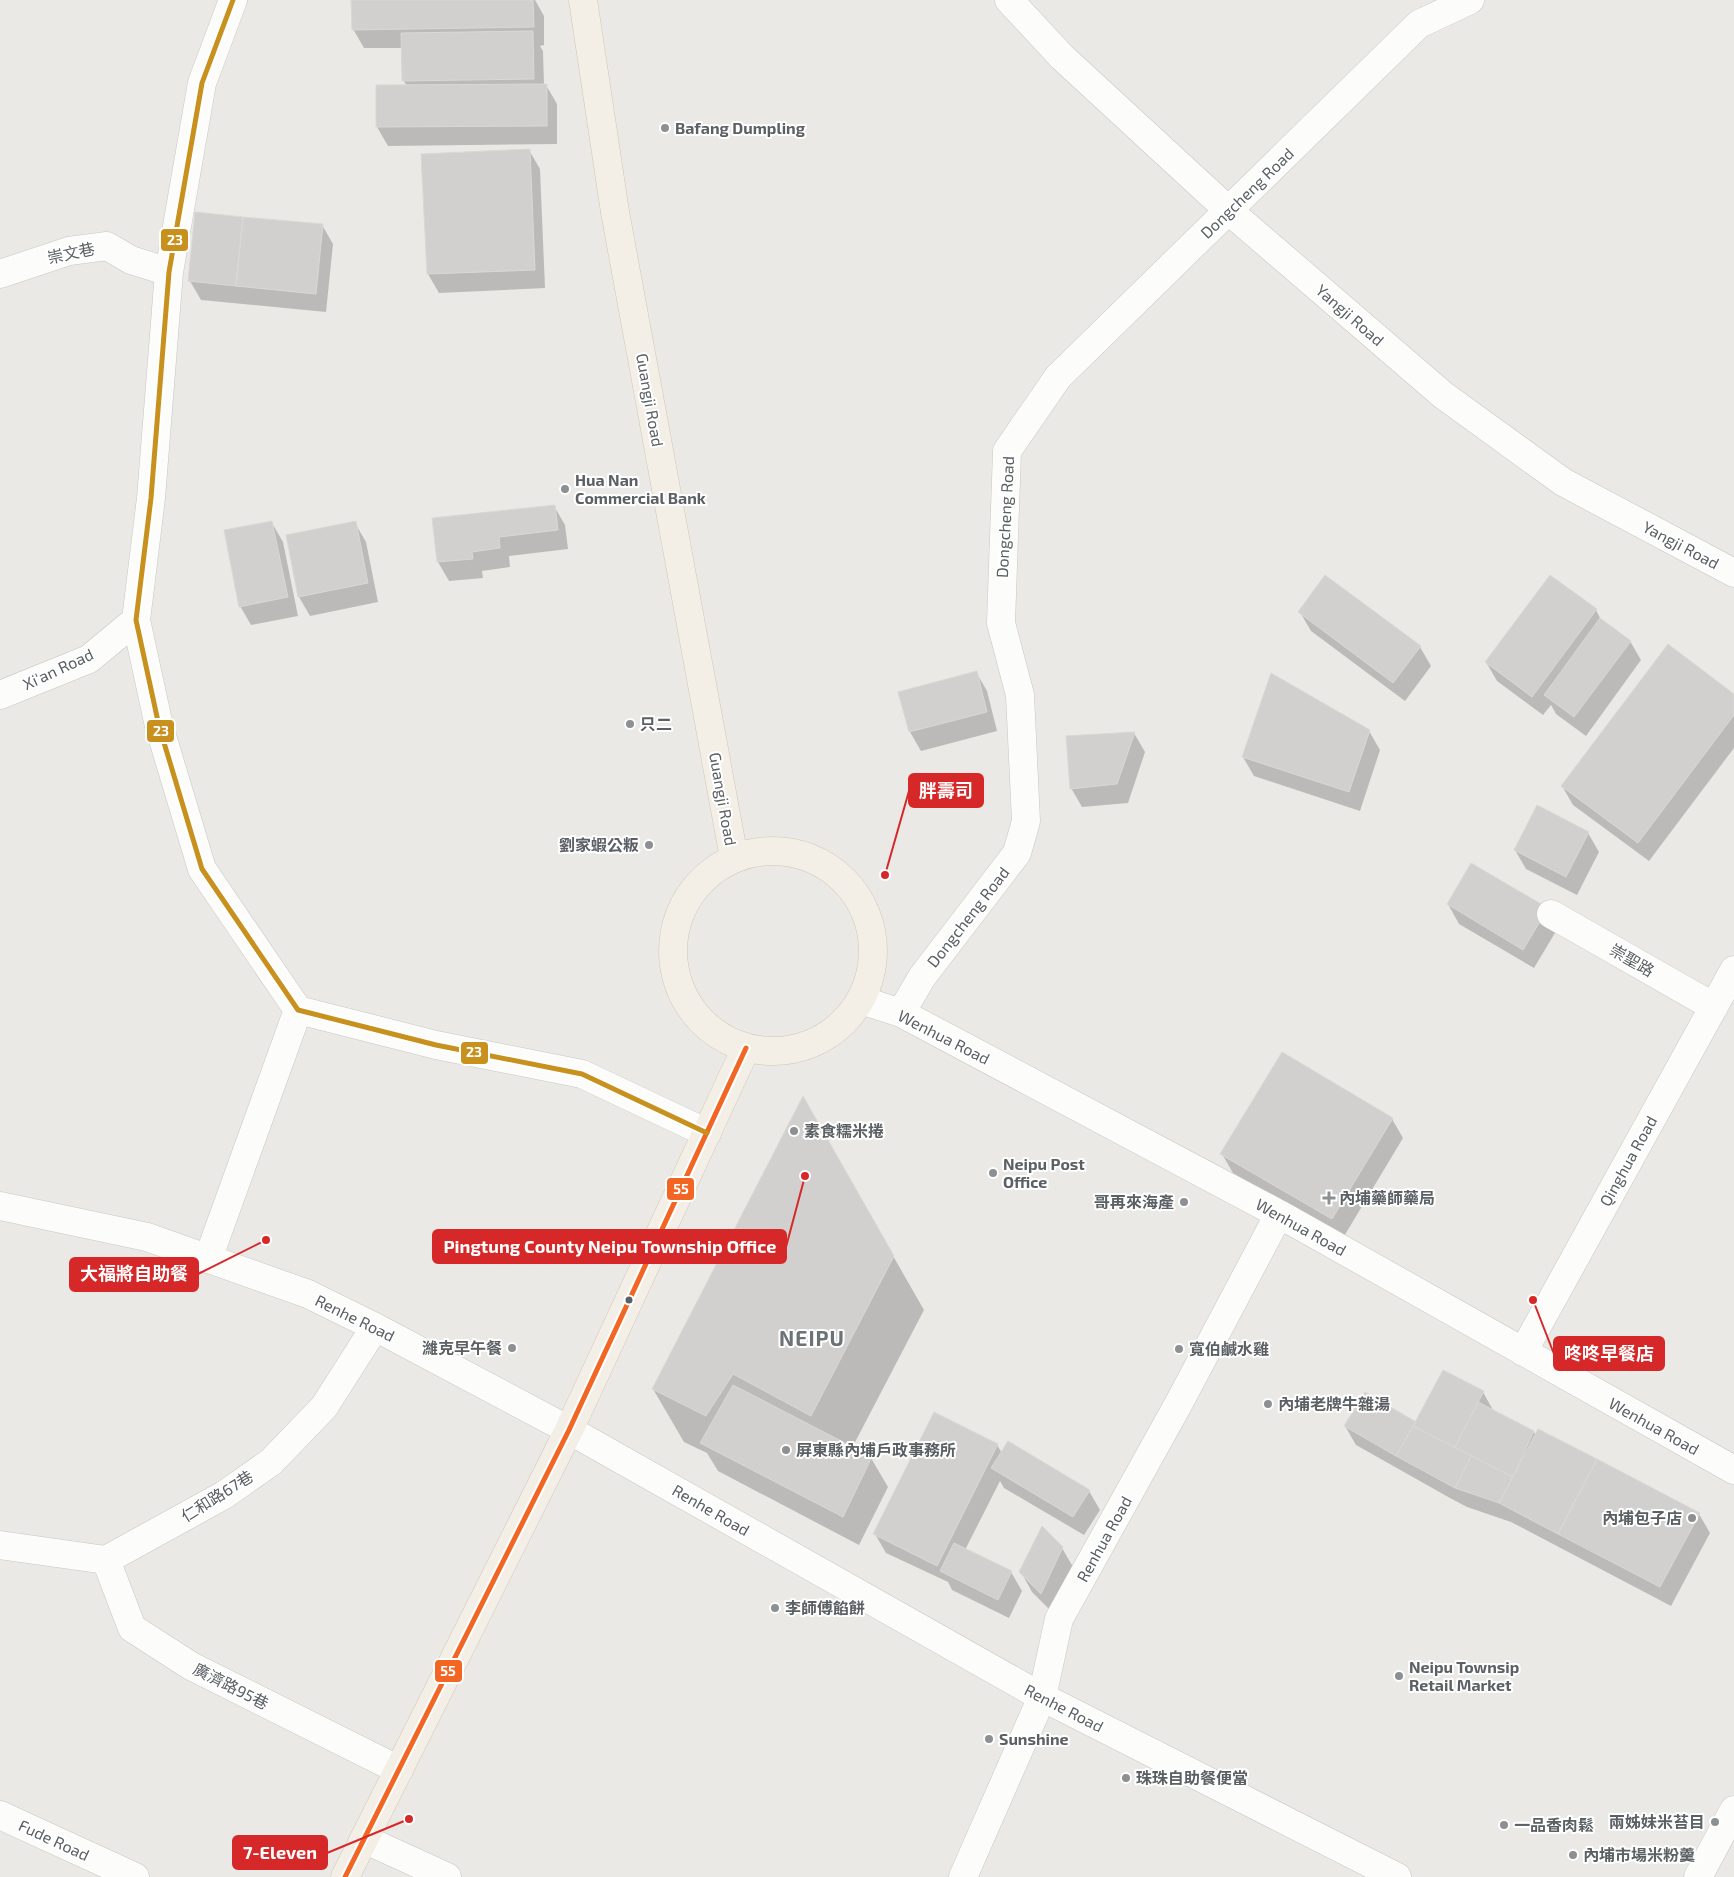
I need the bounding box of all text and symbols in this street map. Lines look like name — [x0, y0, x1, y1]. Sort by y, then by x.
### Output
place label: Bafang Dumpling — [675, 118, 806, 137]
marker: Bafang Dumpling — [659, 122, 671, 134]
street label: Dongcheng Road — [1196, 143, 1297, 242]
line badge: 23 — [160, 228, 189, 252]
text: 23 — [167, 231, 183, 248]
street label: 崇文巷 — [45, 238, 96, 267]
street label: Yangji Road — [1312, 280, 1388, 350]
street label: Guangji Road — [632, 352, 668, 448]
street label: Dongcheng Road — [992, 455, 1017, 579]
place label: Hua Nan Commercial Bank — [575, 470, 706, 507]
marker: Hua Nan Commercial Bank — [559, 483, 571, 495]
street label: Yangji Road — [1639, 517, 1723, 573]
street label: Xi'an Road — [20, 644, 96, 693]
place label: 只二 — [640, 714, 672, 733]
marker: 只二 — [624, 718, 636, 730]
line badge: 23 — [146, 719, 175, 743]
text: 23 — [153, 722, 169, 739]
street label: Guangji Road — [705, 751, 741, 847]
callout: 胖壽司 — [909, 774, 983, 807]
text: 胖壽司 — [919, 779, 973, 801]
place label: 劉家蝦公粄 — [559, 835, 639, 854]
marker: 劉家蝦公粄 — [643, 839, 655, 851]
street label: Dongcheng Road — [922, 863, 1013, 971]
street label: 崇聖路 — [1607, 939, 1658, 980]
street label: Wenhua Road — [895, 1005, 993, 1068]
line badge: 23 — [460, 1041, 489, 1065]
text: 23 — [466, 1043, 482, 1060]
street label: Qinghua Road — [1595, 1112, 1661, 1210]
place label: 素食糯米捲 — [804, 1121, 884, 1140]
marker: 素食糯米捲 — [788, 1125, 800, 1137]
place label: Neipu Post Office — [1003, 1154, 1085, 1191]
marker: Neipu Post Office — [987, 1167, 999, 1179]
line badge: 55 — [666, 1177, 695, 1201]
text: 55 — [673, 1180, 689, 1197]
place label: 內埔藥師藥局 — [1339, 1188, 1435, 1207]
place label: 哥再來海產 — [1094, 1192, 1174, 1211]
marker: 內埔藥師藥局 — [1323, 1192, 1335, 1204]
street label: Wenhua Road — [1253, 1194, 1350, 1259]
marker: 哥再來海產 — [1178, 1196, 1190, 1208]
callout: Pingtung County Neipu Township Office — [433, 1230, 786, 1263]
text: Pingtung County Neipu Township Office — [444, 1235, 777, 1257]
callout: 大福將自助餐 — [70, 1258, 198, 1291]
text: 大福將自助餐 — [80, 1262, 188, 1284]
street label: Renhe Road — [312, 1290, 398, 1345]
unlabelled marker — [624, 1295, 634, 1305]
district label: NEIPU — [779, 1325, 845, 1350]
callout: 咚咚早餐店 — [1554, 1337, 1664, 1370]
place label: 濰克早午餐 — [422, 1338, 502, 1357]
place label: 寬伯鹹水雞 — [1189, 1339, 1269, 1358]
marker: 濰克早午餐 — [506, 1342, 518, 1354]
text: 咚咚早餐店 — [1564, 1342, 1654, 1364]
marker: 寬伯鹹水雞 — [1173, 1343, 1185, 1355]
street label: Wenhua Road — [1606, 1393, 1703, 1458]
place label: 內埔老牌牛雜湯 — [1278, 1394, 1390, 1413]
marker: 內埔老牌牛雜湯 — [1262, 1398, 1274, 1410]
place label: 屏東縣內埔戶政事務所 — [796, 1440, 956, 1459]
marker: 屏東縣內埔戶政事務所 — [780, 1444, 792, 1456]
street label: 仁和路67巷 — [177, 1466, 256, 1525]
street label: Renhe Road — [669, 1480, 753, 1539]
street label: Renhua Road — [1072, 1492, 1135, 1585]
place label: 內埔包子店 — [1602, 1508, 1682, 1527]
marker: 內埔包子店 — [1686, 1512, 1698, 1524]
place label: 李師傅餡餅 — [785, 1598, 865, 1617]
marker: 李師傅餡餅 — [769, 1602, 781, 1614]
place label: Neipu Townsip Retail Market — [1409, 1657, 1519, 1694]
street label: 廣濟路95巷 — [191, 1659, 272, 1713]
line badge: 55 — [434, 1659, 463, 1683]
text: 55 — [440, 1662, 456, 1679]
marker: Neipu Townsip Retail Market — [1393, 1670, 1405, 1682]
street label: Renhe Road — [1022, 1680, 1107, 1736]
place label: Sunshine — [999, 1729, 1069, 1748]
marker: Sunshine — [983, 1733, 995, 1745]
place label: 珠珠自助餐便當 — [1136, 1768, 1248, 1787]
marker: 珠珠自助餐便當 — [1120, 1772, 1132, 1784]
place label: 兩姊妹米苔目 — [1609, 1812, 1705, 1831]
street label: Fude Road — [16, 1815, 93, 1864]
place label: 一品香肉鬆 — [1514, 1815, 1594, 1834]
marker: 兩姊妹米苔目 — [1709, 1816, 1721, 1828]
marker: 一品香肉鬆 — [1498, 1819, 1510, 1831]
callout: 7-Eleven — [233, 1836, 327, 1869]
text: 7-Eleven — [243, 1841, 317, 1863]
place label: 內埔市場米粉羹 — [1583, 1845, 1695, 1864]
marker: 內埔市場米粉羹 — [1567, 1849, 1579, 1861]

